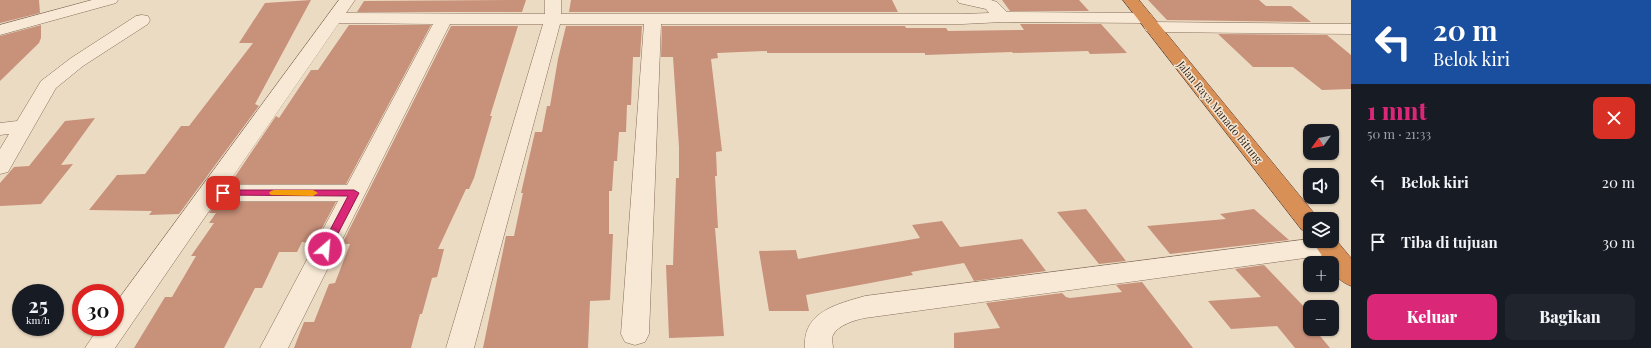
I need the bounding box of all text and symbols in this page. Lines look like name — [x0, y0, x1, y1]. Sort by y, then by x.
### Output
text: 20 m — [1433, 11, 1498, 48]
icon: left — [1367, 16, 1419, 68]
text: Belok kiri — [1433, 47, 1510, 71]
street label: Jalan Raya Manado Bitung — [1174, 57, 1266, 166]
text: 1 mnt — [1367, 94, 1427, 126]
button: close — [1593, 97, 1635, 139]
north arrow — [1303, 124, 1339, 160]
map controls — [1303, 124, 1339, 336]
text: 50 m · 21:33 — [1367, 125, 1431, 142]
button: sound — [1303, 168, 1339, 204]
icon: left — [1367, 171, 1389, 193]
text: Belok kiri — [1401, 172, 1469, 192]
text: 20 m — [1602, 172, 1635, 192]
pin — [206, 176, 240, 210]
icon: arrive — [212, 182, 234, 204]
button: layers — [1303, 212, 1339, 248]
position arrow — [304, 228, 346, 270]
icon: arrive — [1367, 231, 1389, 253]
text: Tiba di tujuan — [1401, 232, 1498, 252]
text: 30 m — [1602, 232, 1635, 252]
button: + — [1303, 256, 1339, 292]
speed limit sign: 30 — [72, 284, 124, 336]
text: 25 — [28, 291, 48, 318]
button: Keluar — [1367, 294, 1497, 340]
button: Bagikan — [1505, 294, 1635, 340]
button: − — [1303, 300, 1339, 336]
text: km/h — [26, 313, 50, 327]

